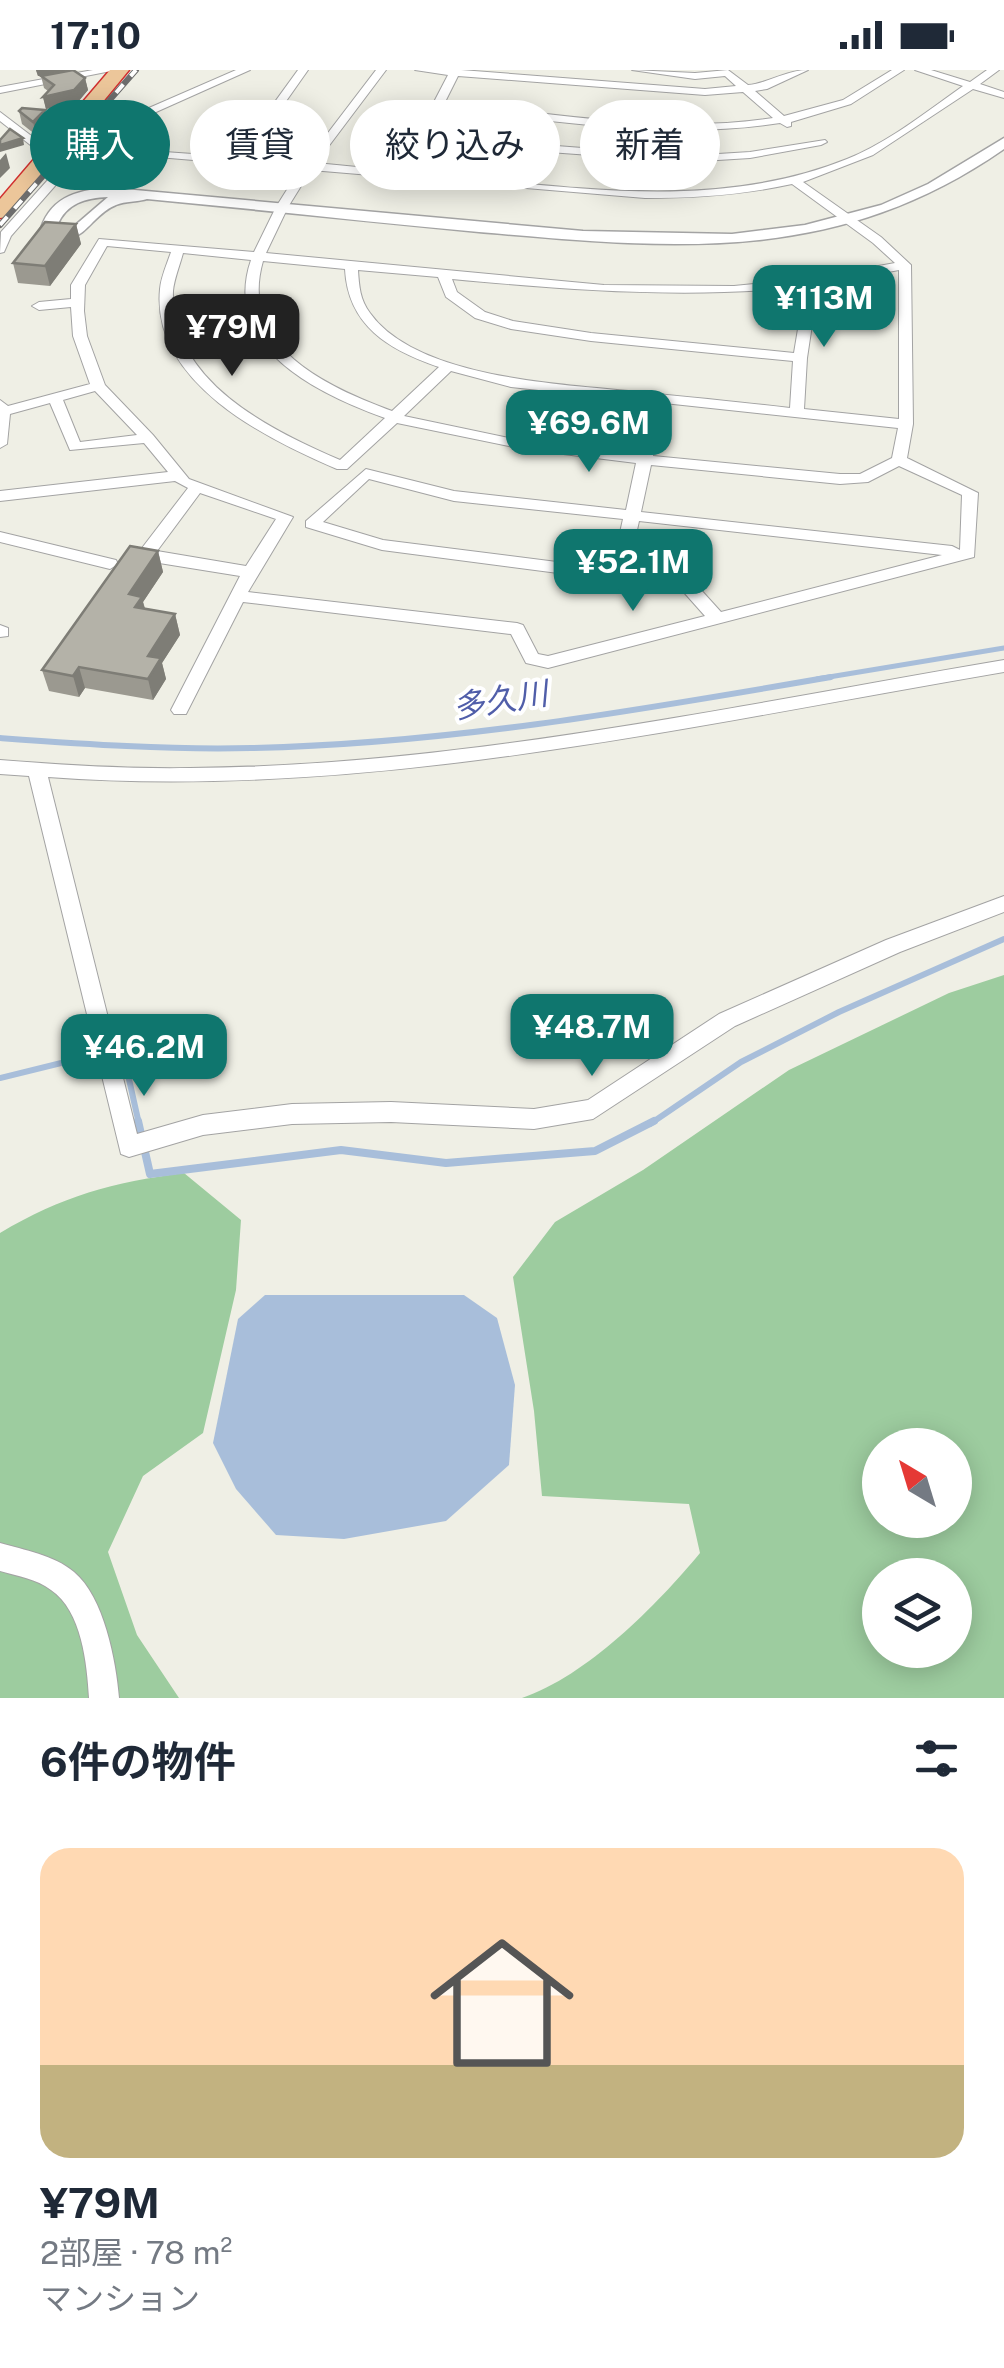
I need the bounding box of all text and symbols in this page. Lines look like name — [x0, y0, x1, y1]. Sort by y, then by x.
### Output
text: 17:10 — [50, 13, 141, 58]
chip: 購入 — [30, 100, 170, 190]
chip: 賃貸 — [190, 100, 330, 190]
chip: 絞り込み — [350, 100, 560, 190]
chip: 新着 — [580, 100, 720, 190]
pin: ¥113M — [754, 265, 894, 350]
text: ¥113M — [774, 279, 874, 316]
pin: ¥79M — [173, 294, 291, 379]
text: ¥79M — [186, 308, 278, 345]
pin: ¥69.6M — [508, 390, 670, 475]
text: ¥69.6M — [528, 404, 650, 441]
pin: ¥52.1M — [552, 529, 714, 614]
text: ¥52.1M — [576, 543, 690, 580]
water label: 多久川 — [450, 674, 553, 726]
pin: ¥48.7M — [511, 994, 673, 1079]
text: ¥48.7M — [533, 1008, 651, 1045]
pin: ¥46.2M — [63, 1014, 225, 1099]
text: ¥46.2M — [83, 1028, 205, 1065]
north arrow — [862, 1428, 972, 1538]
map controls — [862, 1428, 972, 1668]
button: layers — [862, 1558, 972, 1668]
icon: filters — [909, 1731, 964, 1786]
text: 6件の物件 — [40, 1737, 236, 1786]
icon: home — [412, 1913, 592, 2093]
text: ¥79M — [40, 2178, 160, 2227]
text: 2部屋 · 78 m² — [40, 2234, 232, 2271]
text: マンション — [40, 2280, 200, 2317]

